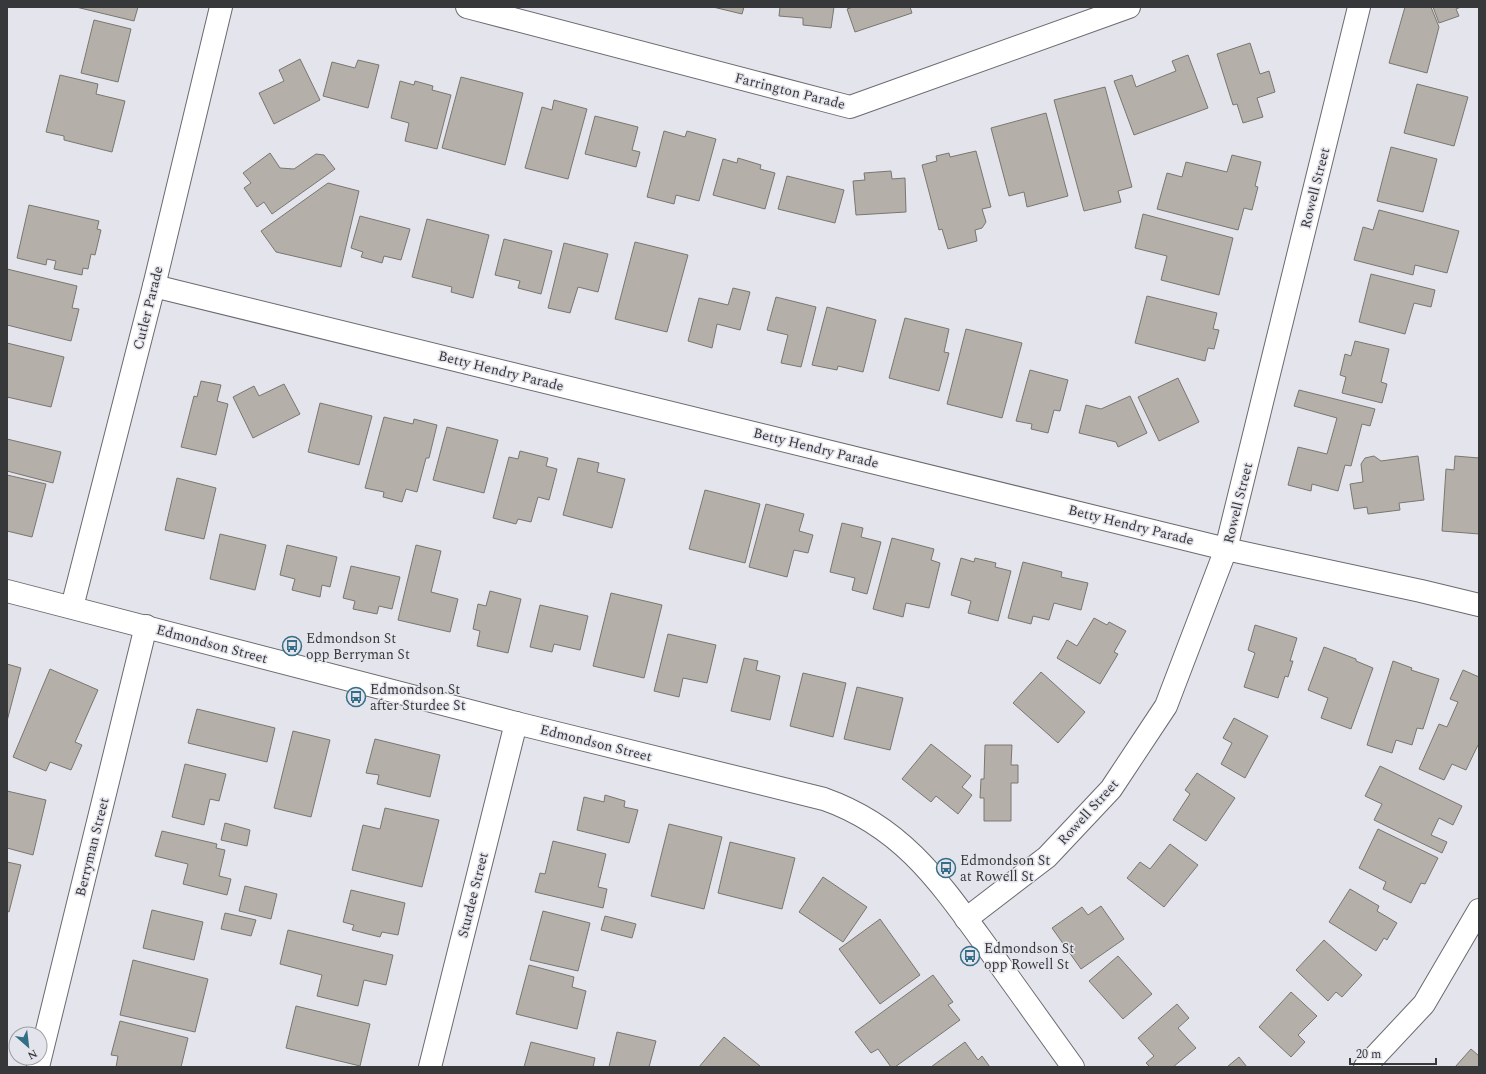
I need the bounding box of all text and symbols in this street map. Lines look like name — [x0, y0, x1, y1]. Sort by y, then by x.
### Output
street label: Farrington Parade — [733, 67, 848, 115]
street label: Rowell Street — [1295, 145, 1335, 231]
street label: Cutler Parade — [127, 264, 169, 352]
street label: Betty Hendry Parade — [436, 345, 566, 397]
street label: Betty Hendry Parade — [751, 422, 881, 474]
street label: Rowell Street — [1218, 460, 1258, 546]
street label: Betty Hendry Parade — [1066, 499, 1196, 551]
street label: Edmondson Street — [154, 619, 270, 669]
place label: Edmondson St opp Berryman St — [306, 628, 410, 665]
bus stop icon: Edmondson St opp Berryman St — [281, 635, 303, 657]
place label: Edmondson St after Sturdee St — [370, 679, 466, 716]
bus stop icon: Edmondson St after Sturdee St — [345, 686, 367, 708]
street label: Edmondson Street — [538, 719, 654, 767]
street label: Rowell Street — [1053, 774, 1123, 850]
street label: Berryman Street — [70, 795, 114, 899]
street label: Sturdee Street — [452, 850, 494, 940]
place label: Edmondson St at Rowell St — [960, 850, 1050, 887]
bus stop icon: Edmondson St at Rowell St — [935, 857, 957, 879]
place label: Edmondson St opp Rowell St — [984, 938, 1074, 975]
bus stop icon: Edmondson St opp Rowell St — [959, 945, 981, 967]
north arrow — [8, 1026, 48, 1066]
scale bar — [1350, 1040, 1436, 1066]
text: N — [24, 1045, 40, 1064]
text: 20 m — [1356, 1045, 1381, 1064]

